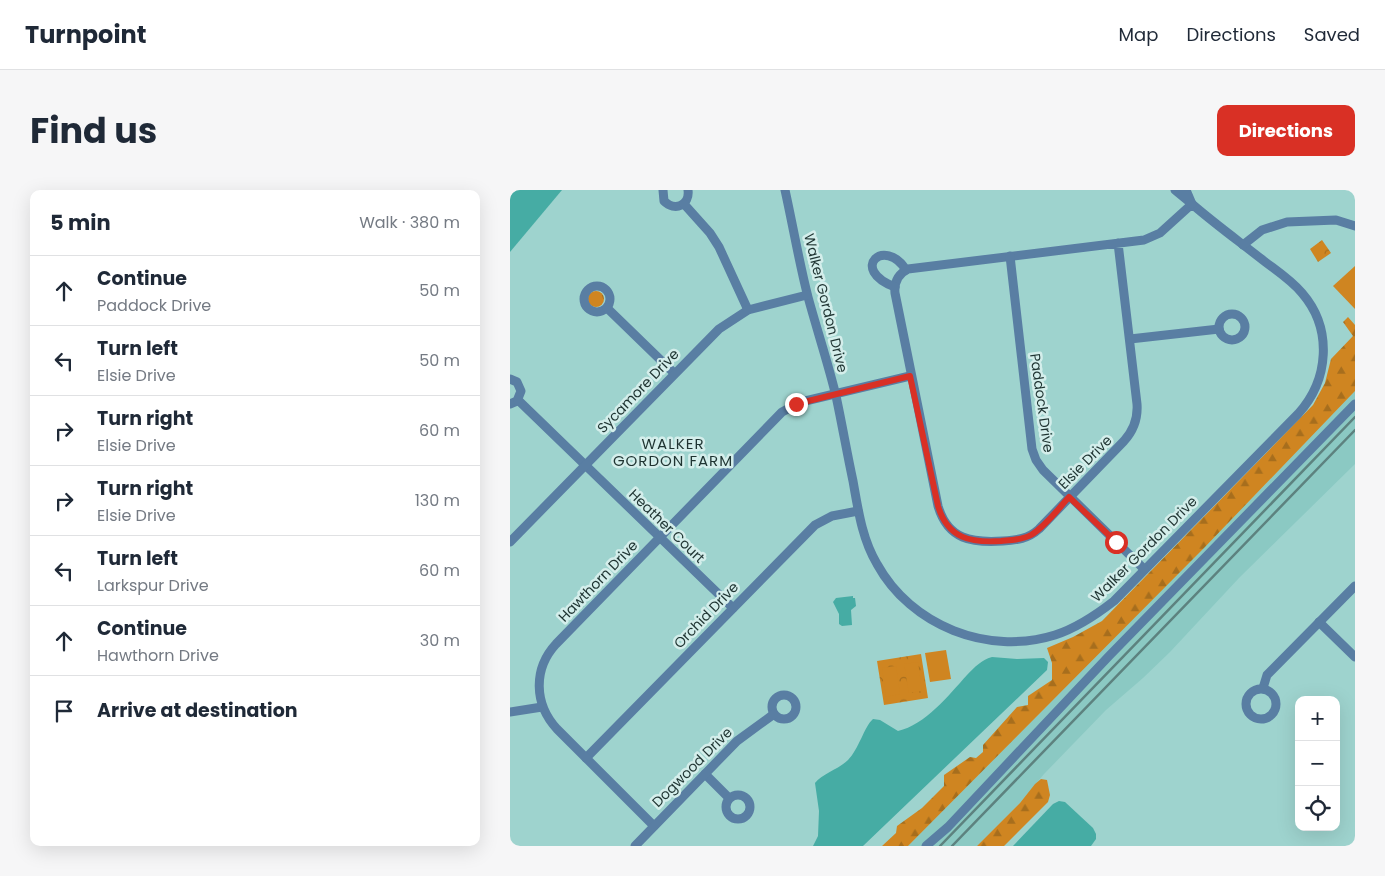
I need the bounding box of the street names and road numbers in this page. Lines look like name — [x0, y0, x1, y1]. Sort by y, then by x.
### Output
street label: Walker Gordon Drive — [799, 231, 853, 375]
street label: Sycamore Drive — [593, 344, 684, 438]
street label: Paddock Drive — [1025, 352, 1059, 454]
street label: Elsie Drive — [1054, 430, 1117, 493]
street label: Heather Court — [625, 485, 709, 567]
street label: Walker Gordon Drive — [1086, 491, 1202, 607]
street label: Hawthorn Drive — [554, 535, 642, 626]
street label: Orchid Drive — [669, 577, 743, 653]
street label: Dogwood Drive — [647, 722, 737, 812]

